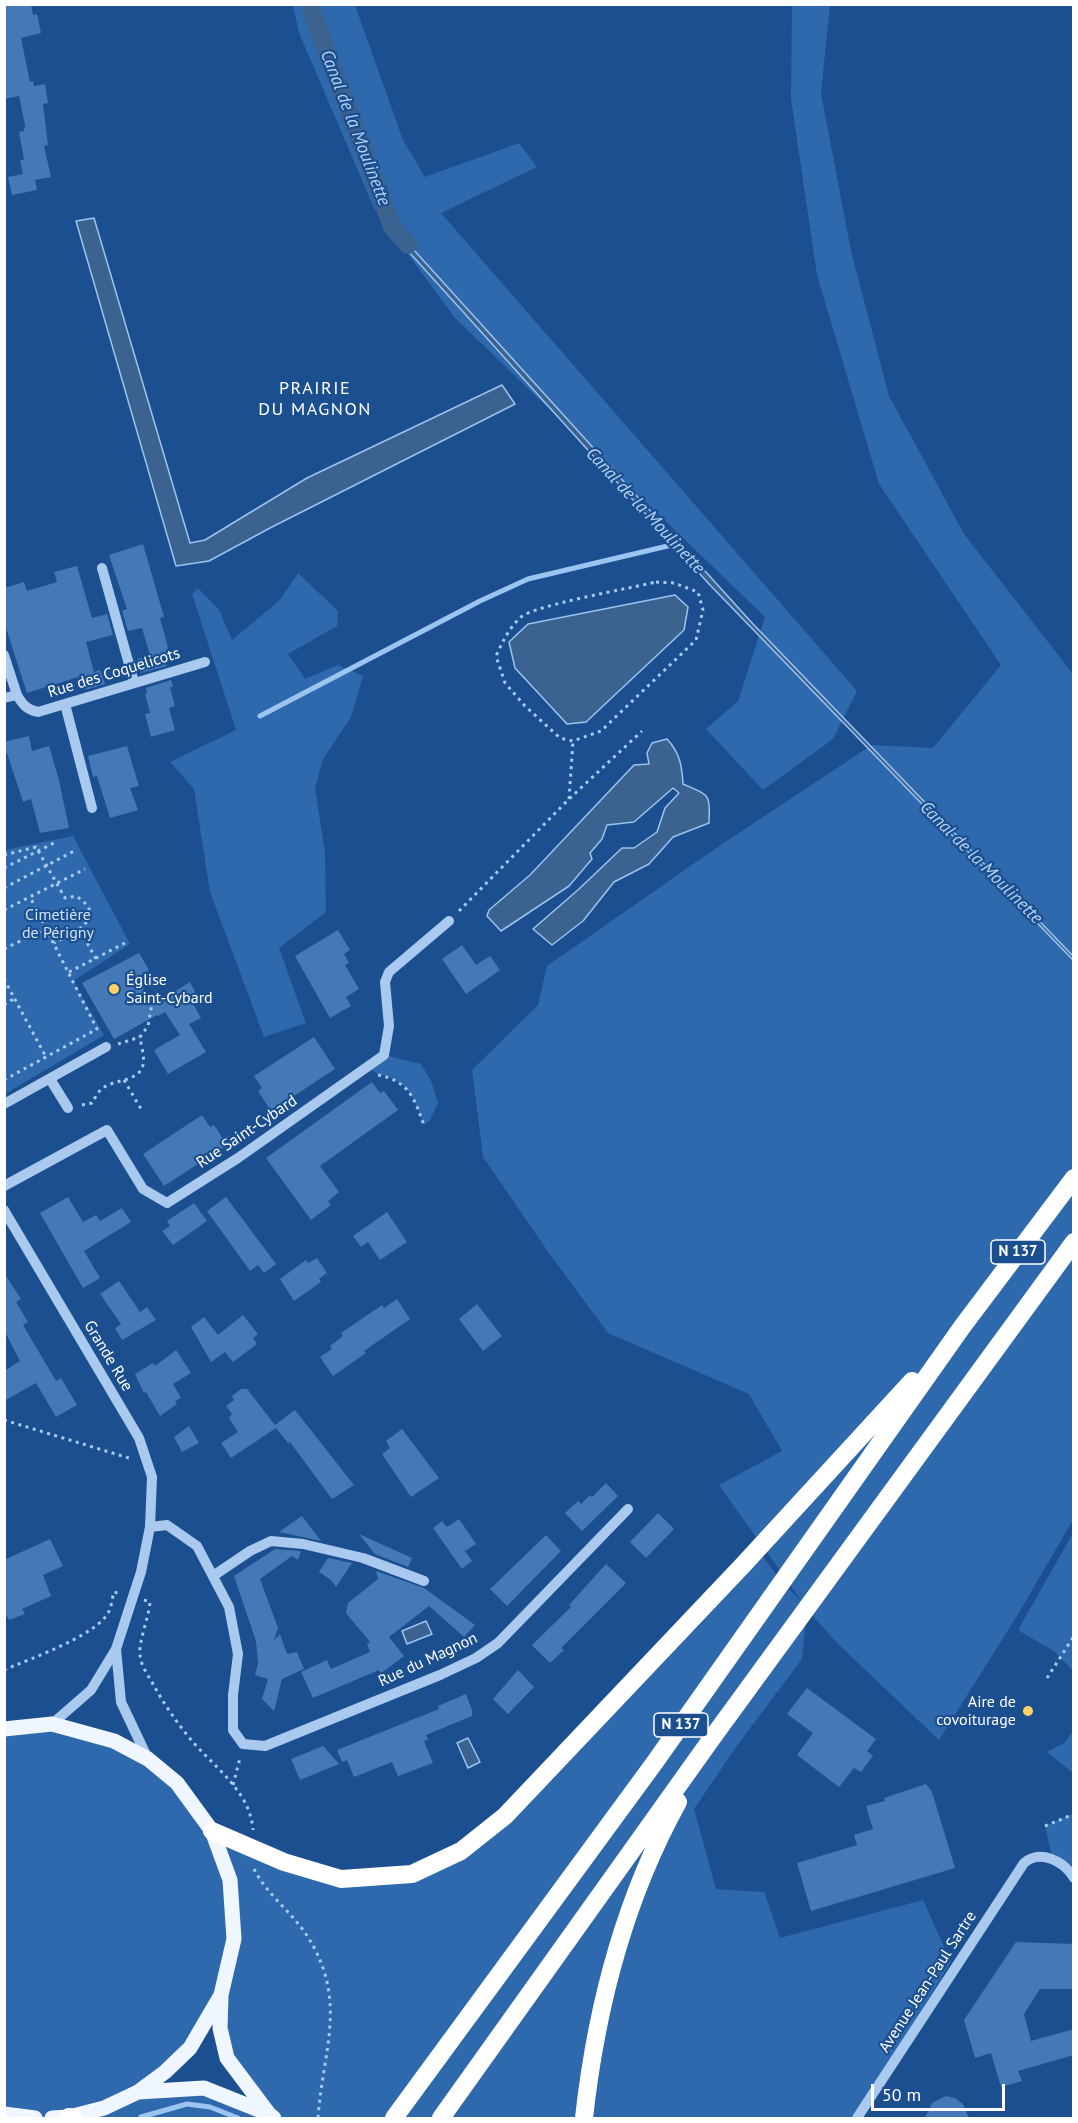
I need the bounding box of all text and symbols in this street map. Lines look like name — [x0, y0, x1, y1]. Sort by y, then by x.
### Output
water label: Canal de la Moulinette — [315, 47, 395, 209]
district label: PRAIRIE DU MAGNON — [258, 378, 372, 420]
water label: Canal de la Moulinette — [581, 443, 709, 579]
street label: Rue des Coquelicots — [46, 644, 182, 702]
water label: Canal de la Moulinette — [915, 797, 1047, 929]
park label: Cimetière de Périgny — [22, 905, 94, 943]
place label: Église Saint-Cybard — [126, 970, 213, 1008]
marker: Église Saint-Cybard — [107, 982, 121, 996]
street label: Rue Saint-Cybard — [193, 1091, 301, 1173]
road number: N 137 — [991, 1240, 1045, 1264]
street label: Grande Rue — [79, 1317, 137, 1395]
street label: Rue du Magnon — [375, 1629, 481, 1691]
place label: Aire de covoiturage — [936, 1692, 1016, 1730]
marker: Aire de covoiturage — [1021, 1704, 1035, 1718]
road number: N 137 — [654, 1713, 708, 1737]
street label: Avenue Jean-Paul Sartre — [875, 1908, 981, 2056]
scale bar — [874, 2072, 1008, 2110]
text: 50 m — [882, 2083, 921, 2106]

